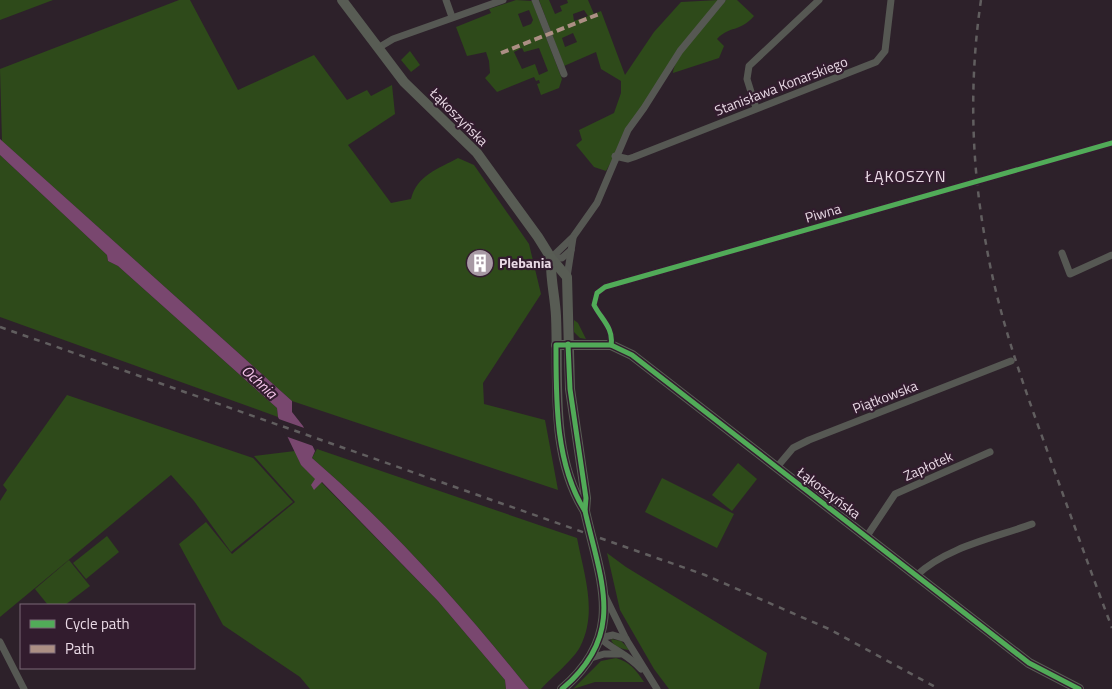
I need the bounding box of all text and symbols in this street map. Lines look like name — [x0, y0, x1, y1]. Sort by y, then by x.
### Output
street label: Stanisława Konarskiego — [711, 50, 850, 121]
street label: Łąkoszyńska — [425, 82, 493, 151]
district label: ŁĄKOSZYN — [864, 164, 947, 188]
street label: Piwna — [802, 197, 843, 228]
building icon: Plebania — [465, 248, 495, 278]
place label: Plebania — [499, 252, 551, 273]
water label: Ochnia — [236, 359, 283, 405]
street label: Piątkowska — [849, 375, 920, 419]
street label: Zapłotek — [900, 445, 956, 486]
street label: Łąkoszyńska — [792, 461, 866, 524]
legend — [20, 604, 195, 669]
text: Cycle path — [65, 612, 130, 635]
text: Path — [65, 637, 95, 660]

